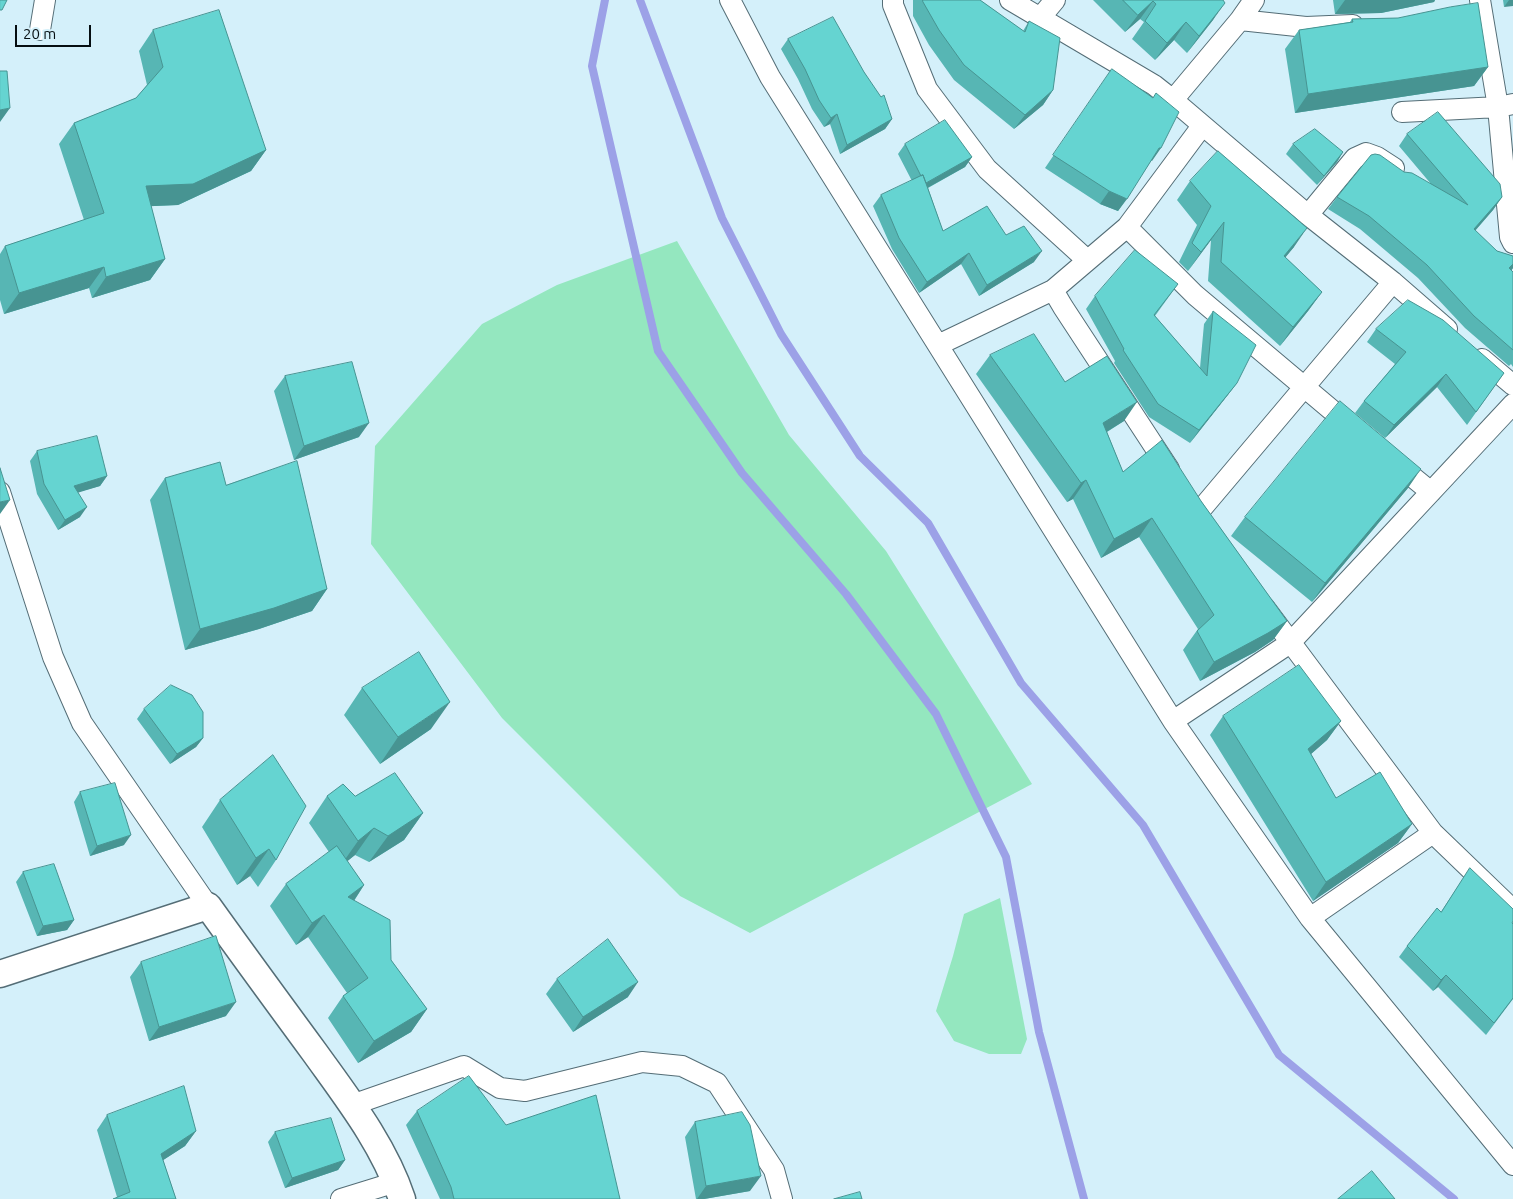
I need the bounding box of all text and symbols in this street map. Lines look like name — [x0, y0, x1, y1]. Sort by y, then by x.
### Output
scale bar — [18, 15, 94, 47]
text: 20 m — [23, 25, 56, 42]

